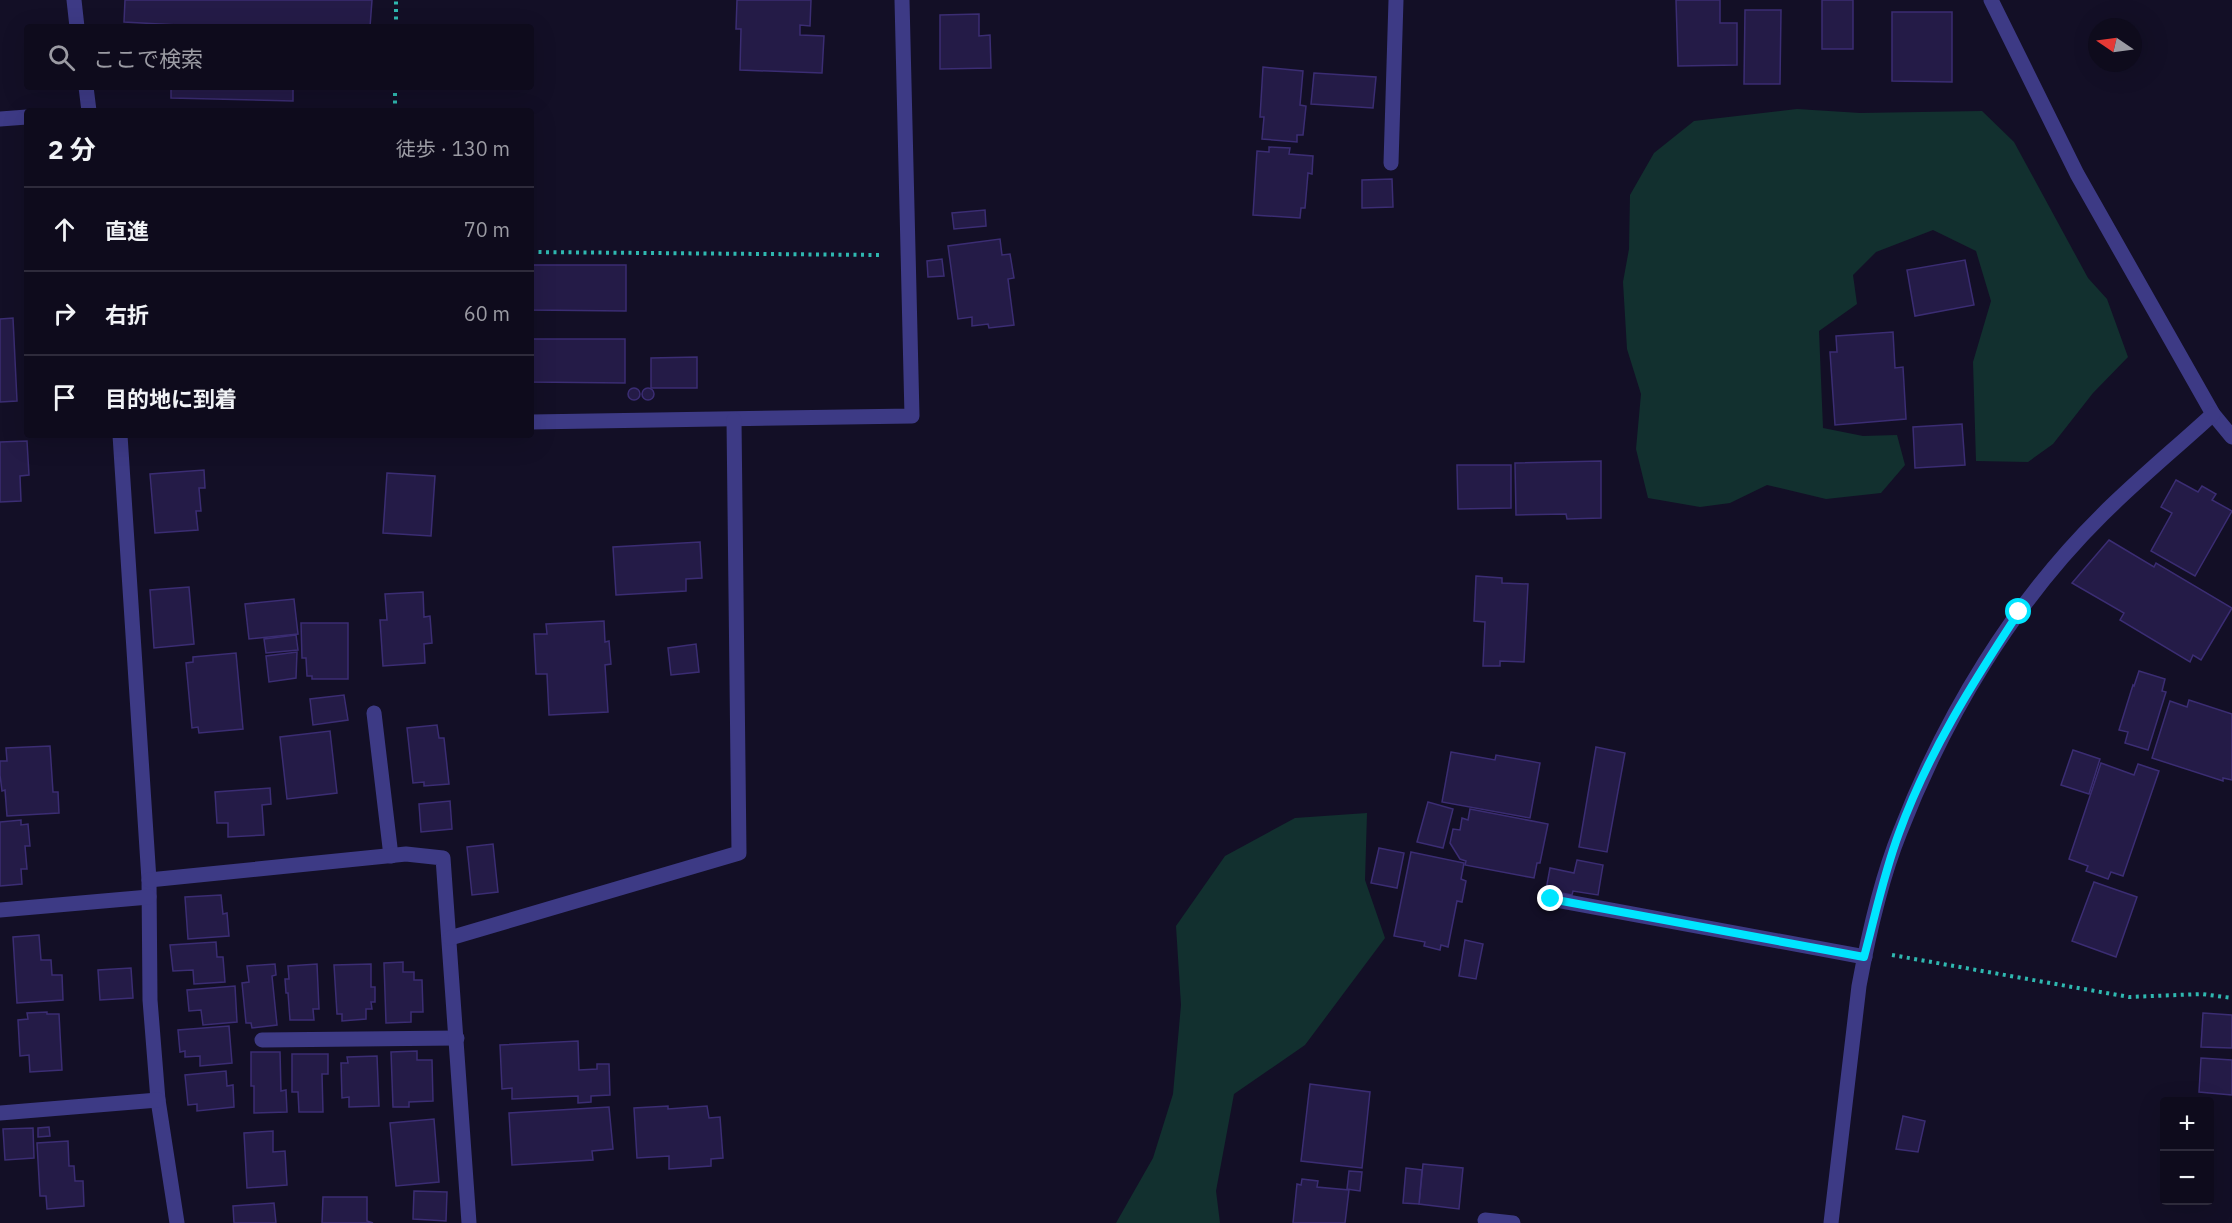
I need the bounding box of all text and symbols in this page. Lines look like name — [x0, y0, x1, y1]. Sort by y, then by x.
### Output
north arrow — [2088, 18, 2142, 72]
search box — [24, 24, 534, 90]
icon: search — [45, 41, 78, 74]
text: ここで検索 — [93, 44, 203, 73]
text: 2 分 — [48, 132, 96, 166]
text: 徒歩 · 130 m — [396, 135, 510, 162]
icon: ahead — [48, 213, 81, 246]
text: 直進 — [105, 216, 149, 245]
text: 70 m — [464, 216, 510, 243]
icon: right — [48, 297, 81, 330]
text: 右折 — [105, 300, 149, 329]
text: 60 m — [464, 300, 510, 327]
icon: arrive — [48, 381, 81, 414]
text: 目的地に到着 — [105, 384, 237, 413]
route start — [2005, 598, 2031, 624]
route end — [1537, 885, 1563, 911]
map controls — [2160, 1097, 2214, 1205]
button: + — [2160, 1097, 2214, 1151]
button: − — [2160, 1151, 2214, 1205]

